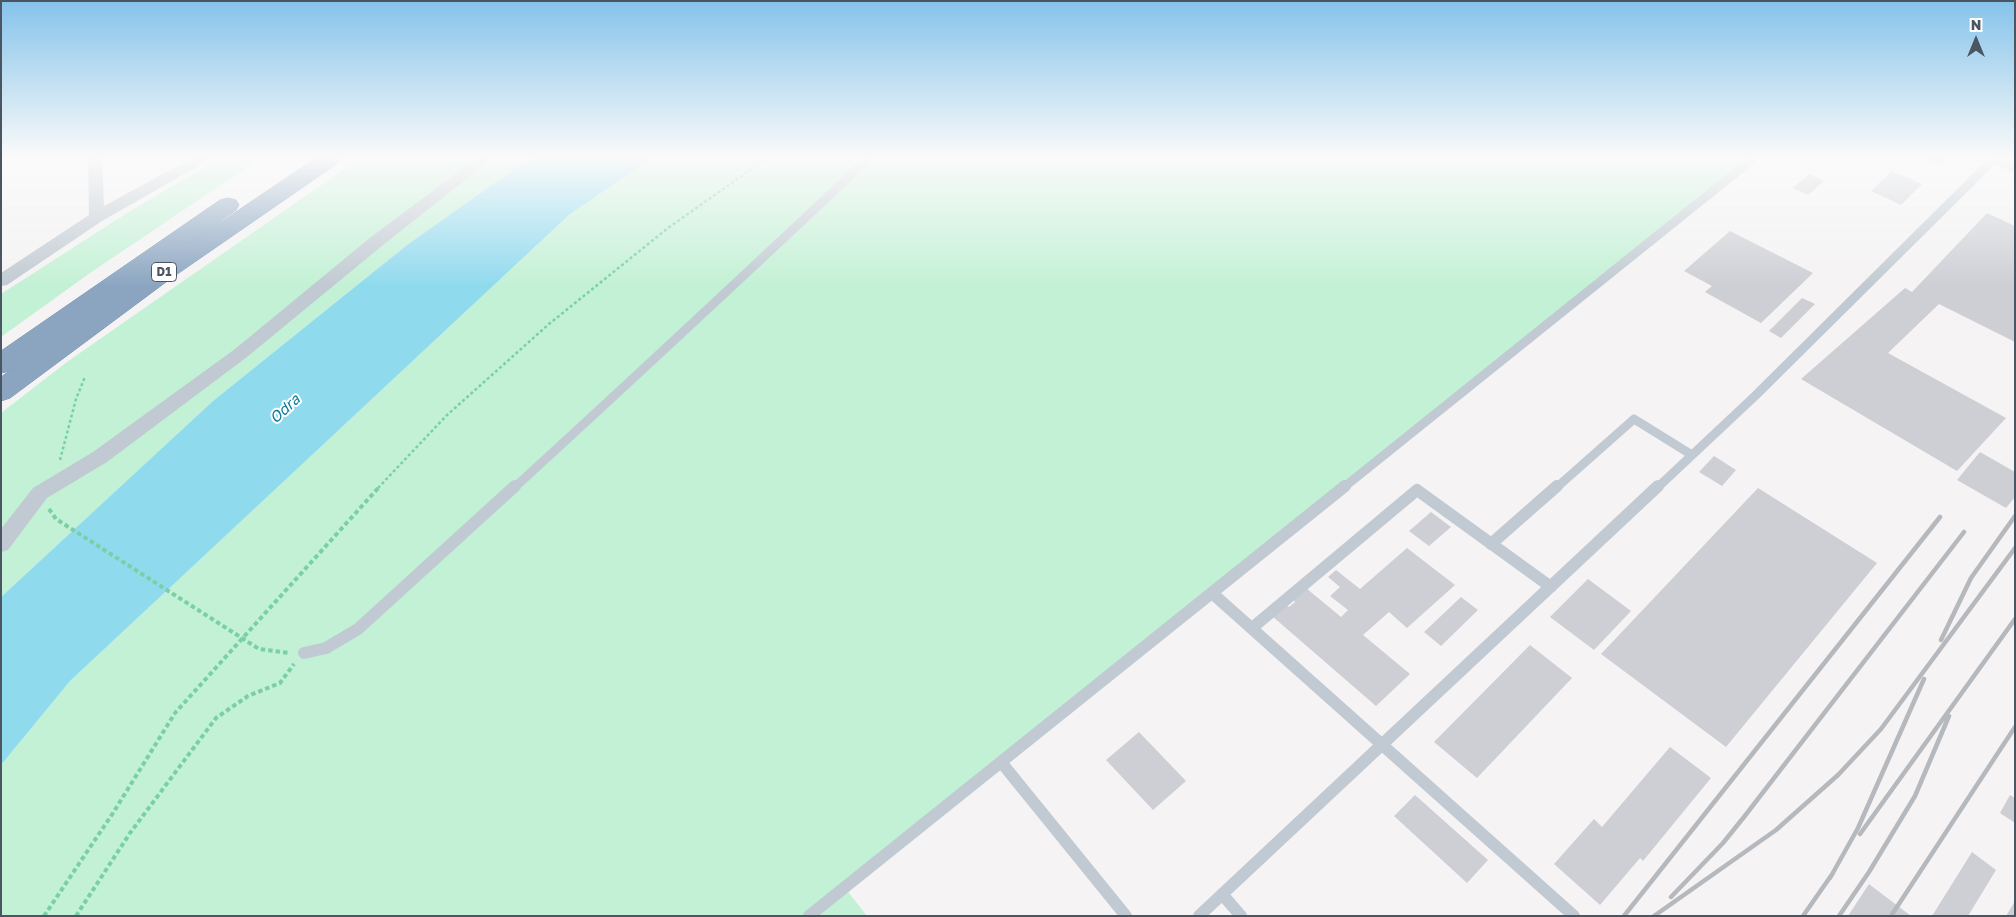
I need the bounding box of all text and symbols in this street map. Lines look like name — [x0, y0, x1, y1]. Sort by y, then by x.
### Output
north arrow — [1951, 15, 2001, 65]
text: N — [1971, 16, 1981, 33]
road number: D1 — [152, 262, 176, 282]
water label: Odra — [266, 391, 304, 427]

